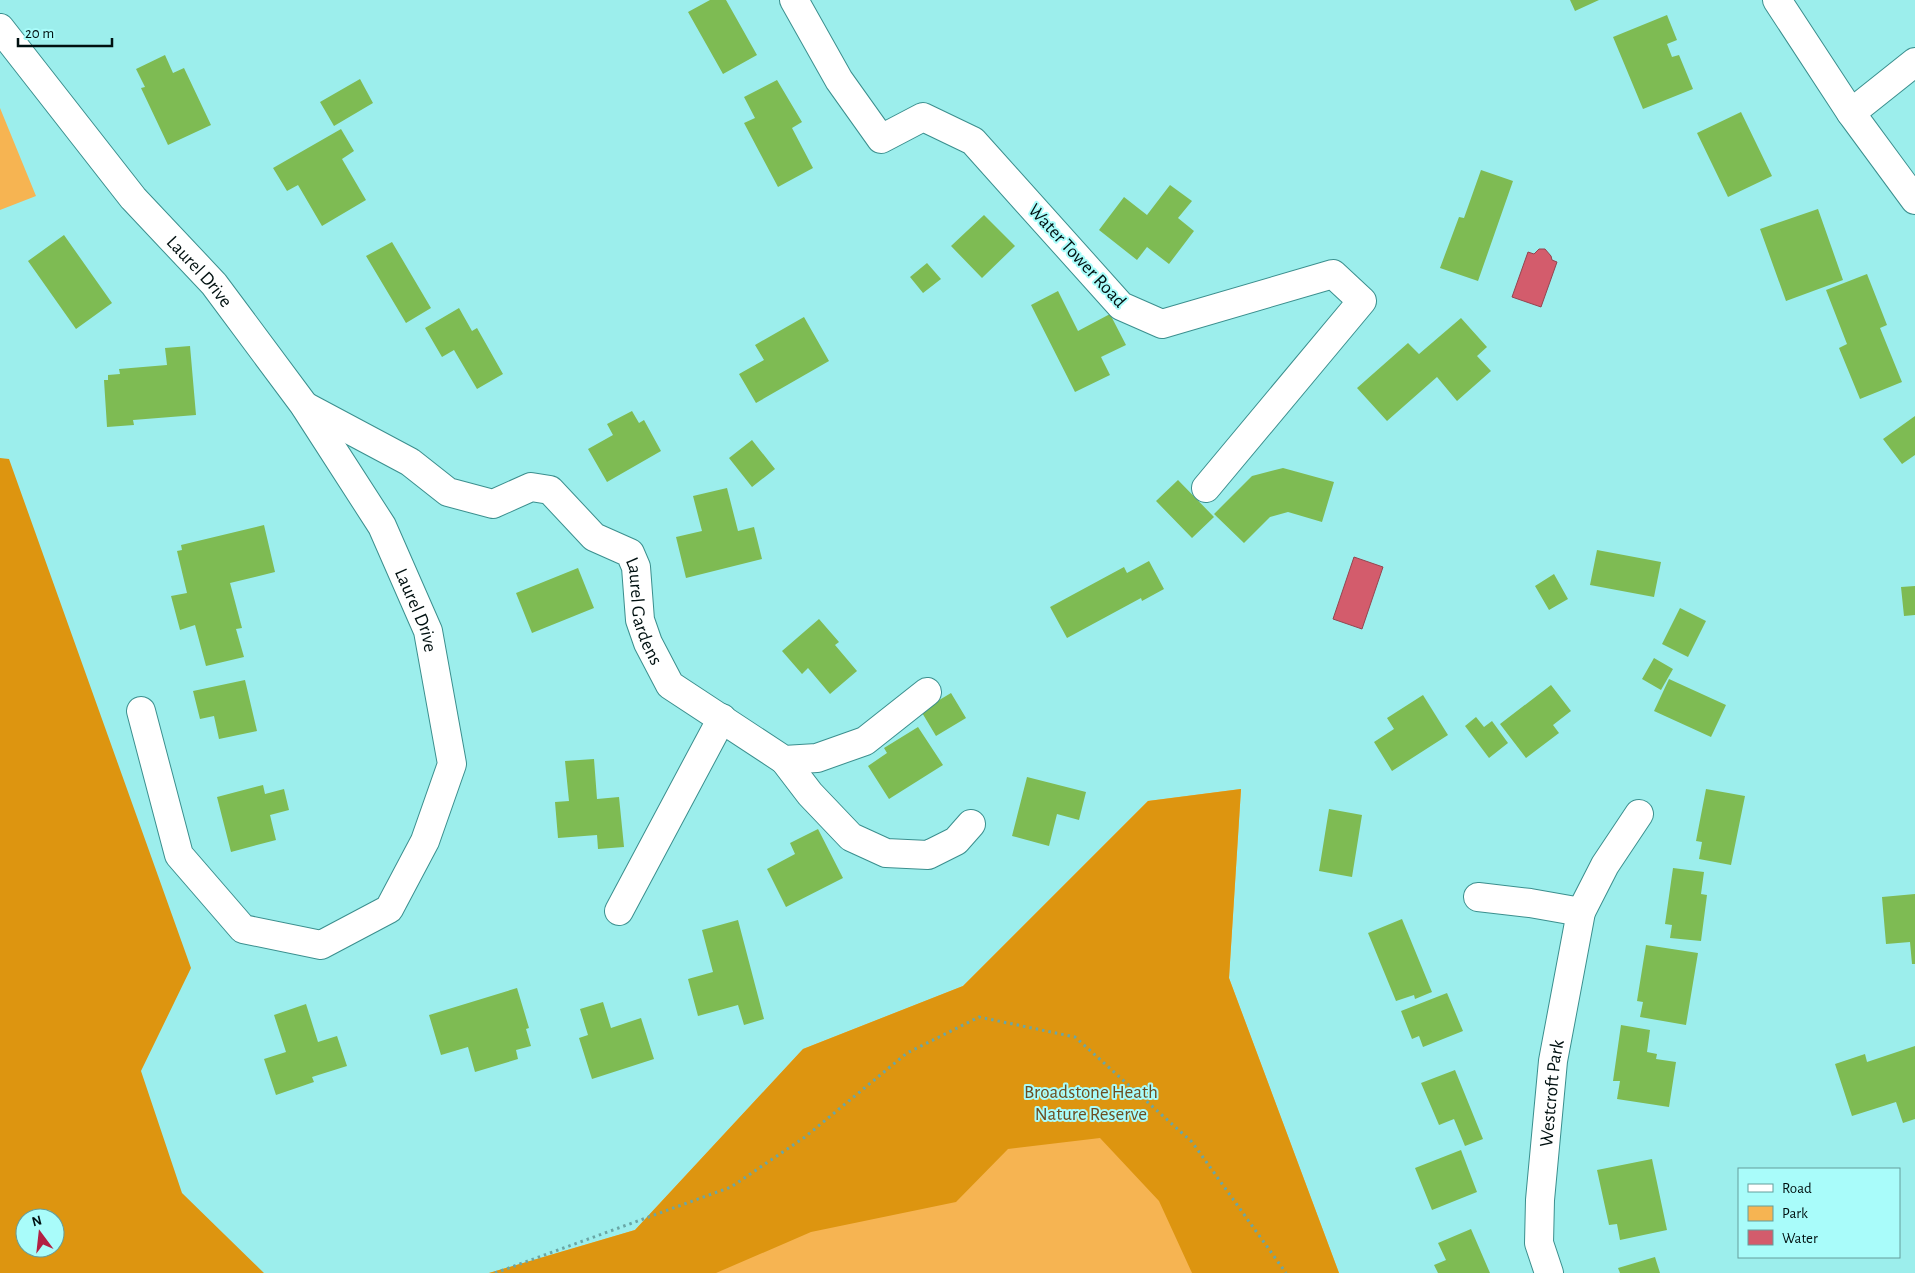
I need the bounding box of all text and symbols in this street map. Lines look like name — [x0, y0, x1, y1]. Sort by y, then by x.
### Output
scale bar — [18, 15, 111, 47]
text: 20 m — [25, 26, 54, 41]
street label: Water Tower Road — [1024, 201, 1130, 312]
street label: Laurel Drive — [163, 232, 235, 311]
street label: Laurel Gardens — [622, 555, 666, 668]
street label: Laurel Drive — [391, 566, 440, 653]
street label: Westcroft Park — [1537, 1038, 1568, 1148]
park label: Broadstone Heath Nature Reserve — [1024, 1083, 1158, 1124]
legend — [1738, 1168, 1900, 1258]
text: Road — [1782, 1181, 1812, 1196]
text: Park — [1782, 1206, 1808, 1221]
north arrow — [15, 1208, 65, 1258]
text: N — [30, 1213, 43, 1229]
text: Water — [1782, 1231, 1818, 1246]

